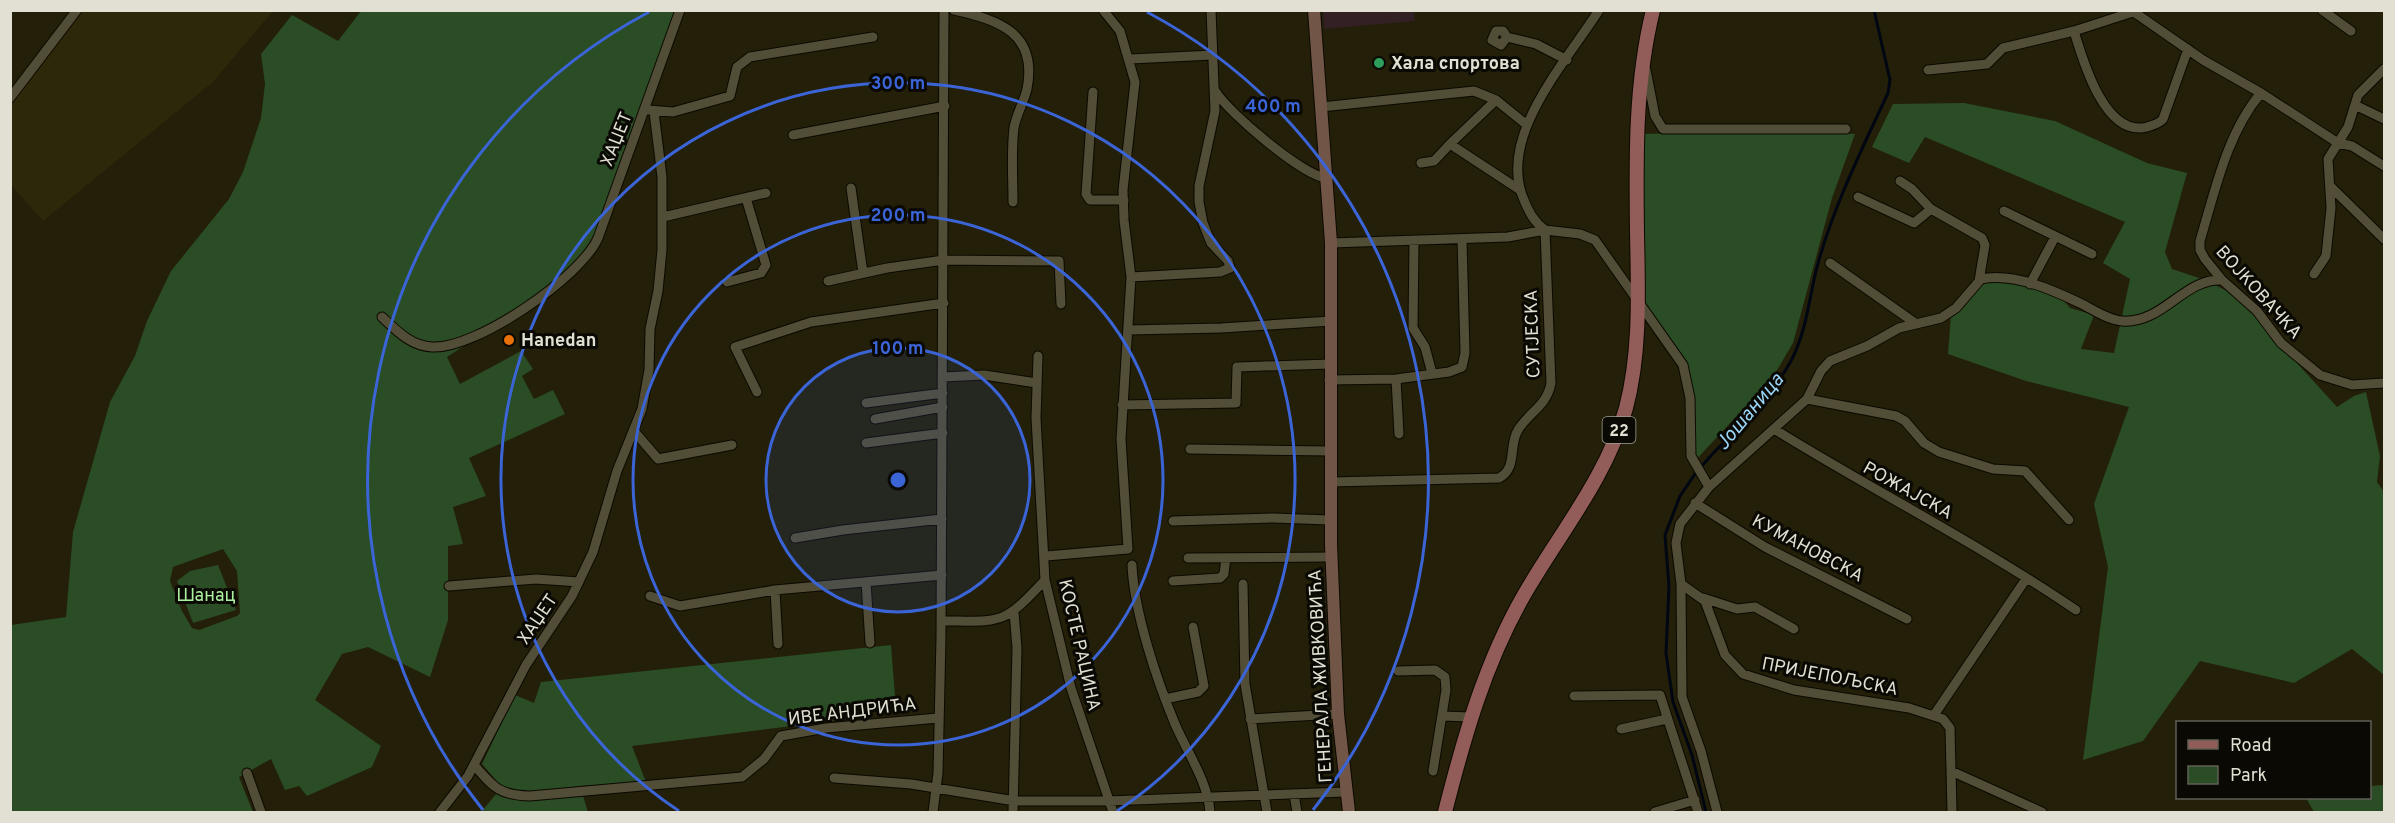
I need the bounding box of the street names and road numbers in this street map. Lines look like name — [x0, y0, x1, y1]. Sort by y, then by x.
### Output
street label: ХАЏЕТ — [596, 109, 639, 170]
street label: ВОЈКОВАЧКА — [2210, 241, 2306, 345]
street label: СУТЈЕСКА — [1520, 289, 1547, 379]
road number: 22 — [1602, 417, 1636, 443]
street label: РОЖАЈСКА — [1858, 457, 1956, 525]
street label: КУМАНОВСКА — [1747, 510, 1867, 588]
street label: ГЕНЕРАЛА ЖИВКОВИЋА — [1304, 569, 1339, 783]
street label: КОСТЕ РАЦИНА — [1052, 577, 1105, 714]
street label: ХАЏЕТ — [513, 590, 564, 650]
street label: ПРИЈЕПОЉСКА — [1760, 653, 1900, 702]
street label: ИВЕ АНДРИЋА — [787, 693, 918, 732]

